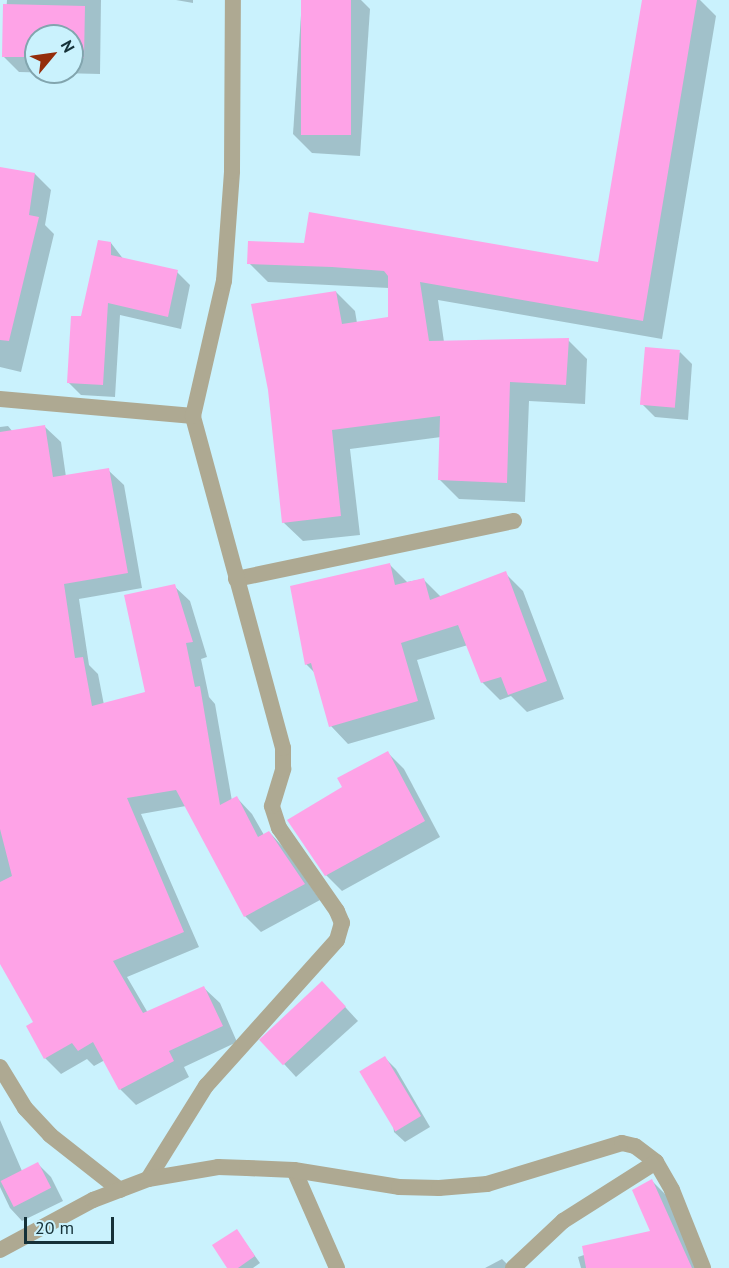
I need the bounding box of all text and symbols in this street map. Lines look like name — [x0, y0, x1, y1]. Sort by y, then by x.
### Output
north arrow — [24, 24, 84, 84]
text: N — [57, 37, 79, 56]
scale bar — [27, 1205, 117, 1243]
text: 20 m — [35, 1216, 74, 1239]

